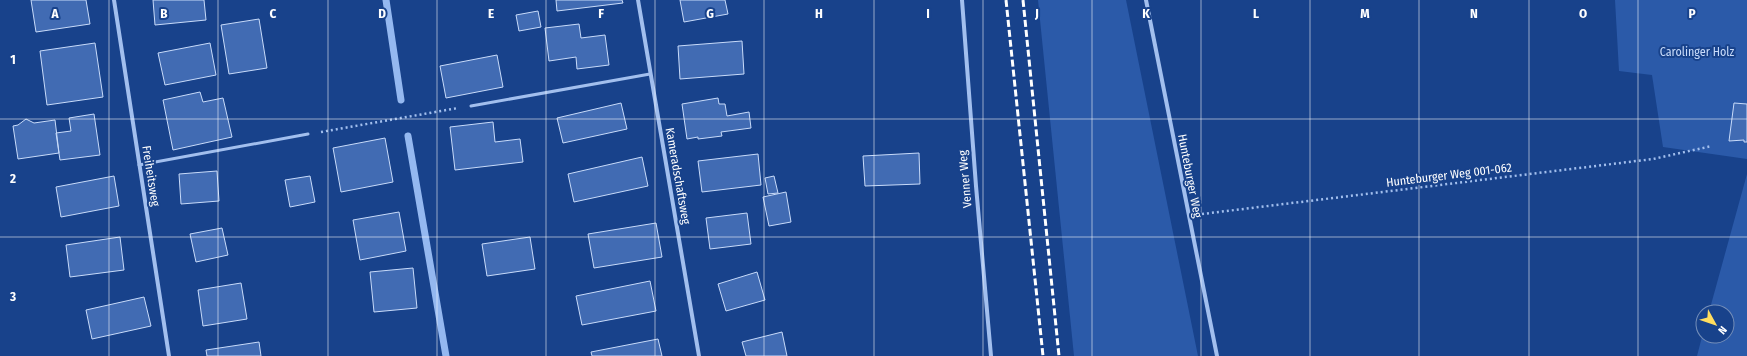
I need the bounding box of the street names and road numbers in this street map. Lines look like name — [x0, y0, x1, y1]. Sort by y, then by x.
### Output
street label: Kameradschaftsweg — [663, 127, 693, 226]
street label: Hunteburger Weg — [1175, 133, 1205, 219]
street label: Freiheitsweg — [139, 145, 163, 208]
street label: Venner Weg — [955, 149, 974, 208]
street label: Hunteburger Weg 001-062 — [1385, 160, 1513, 190]

